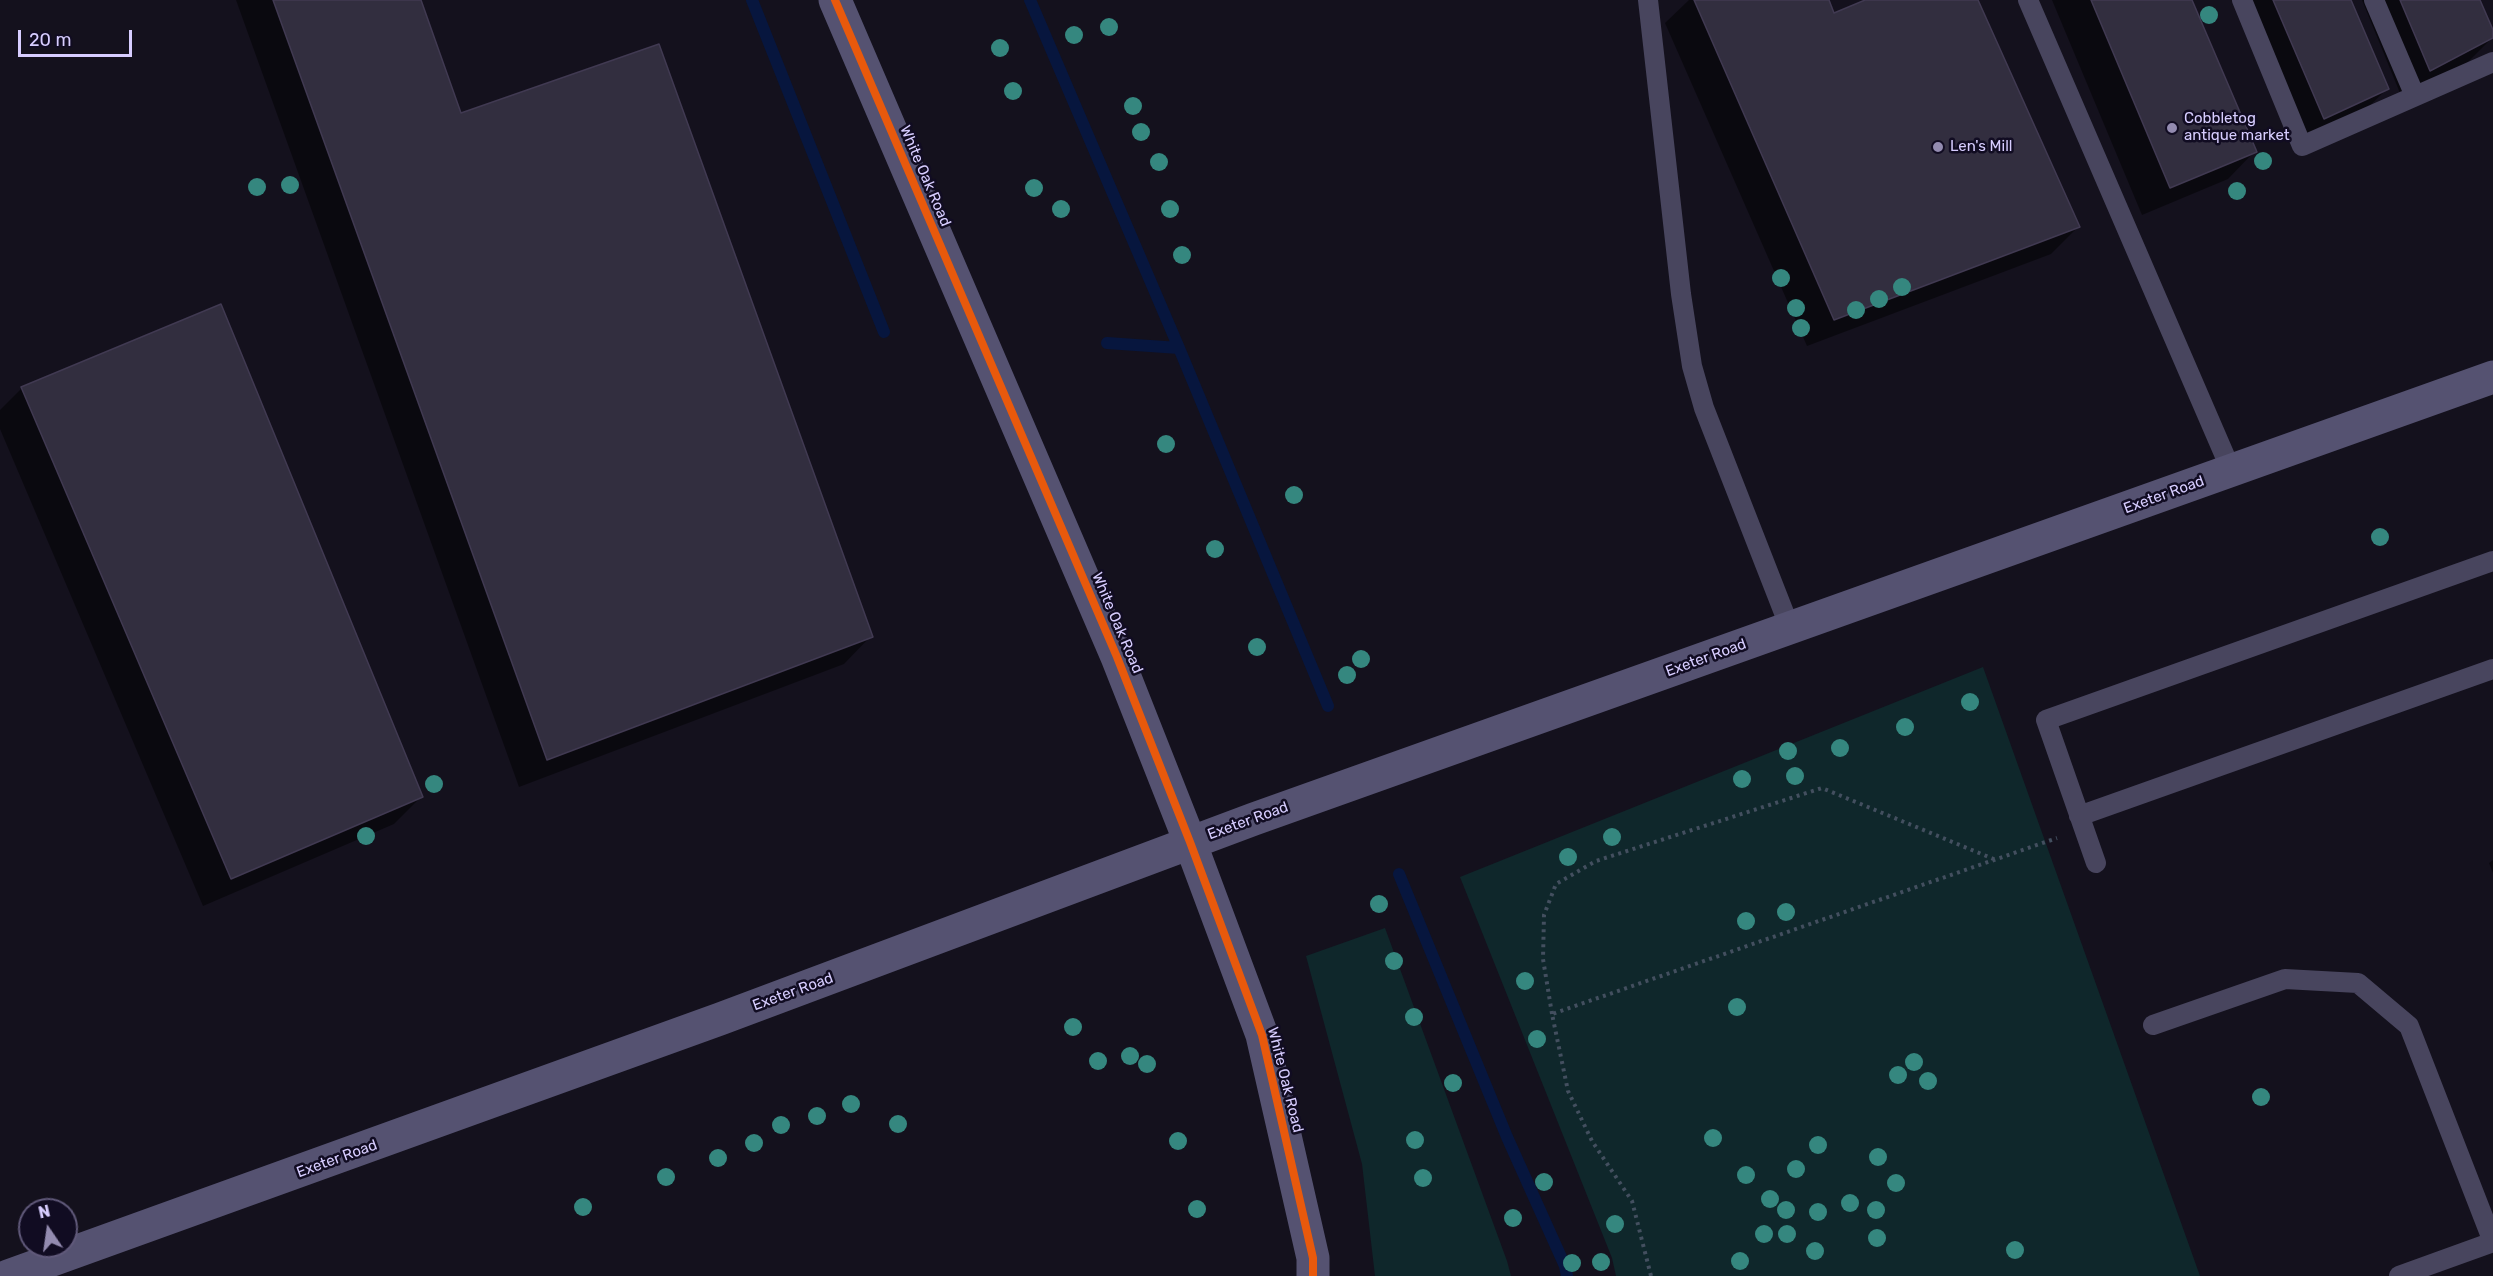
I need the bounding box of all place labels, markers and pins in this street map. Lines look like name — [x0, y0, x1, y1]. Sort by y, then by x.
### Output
place label: Cobbletog antique market — [2184, 110, 2290, 145]
marker: Cobbletog antique market — [2165, 121, 2179, 135]
place label: Len's Mill — [1950, 138, 2012, 156]
marker: Len's Mill — [1931, 140, 1945, 154]

